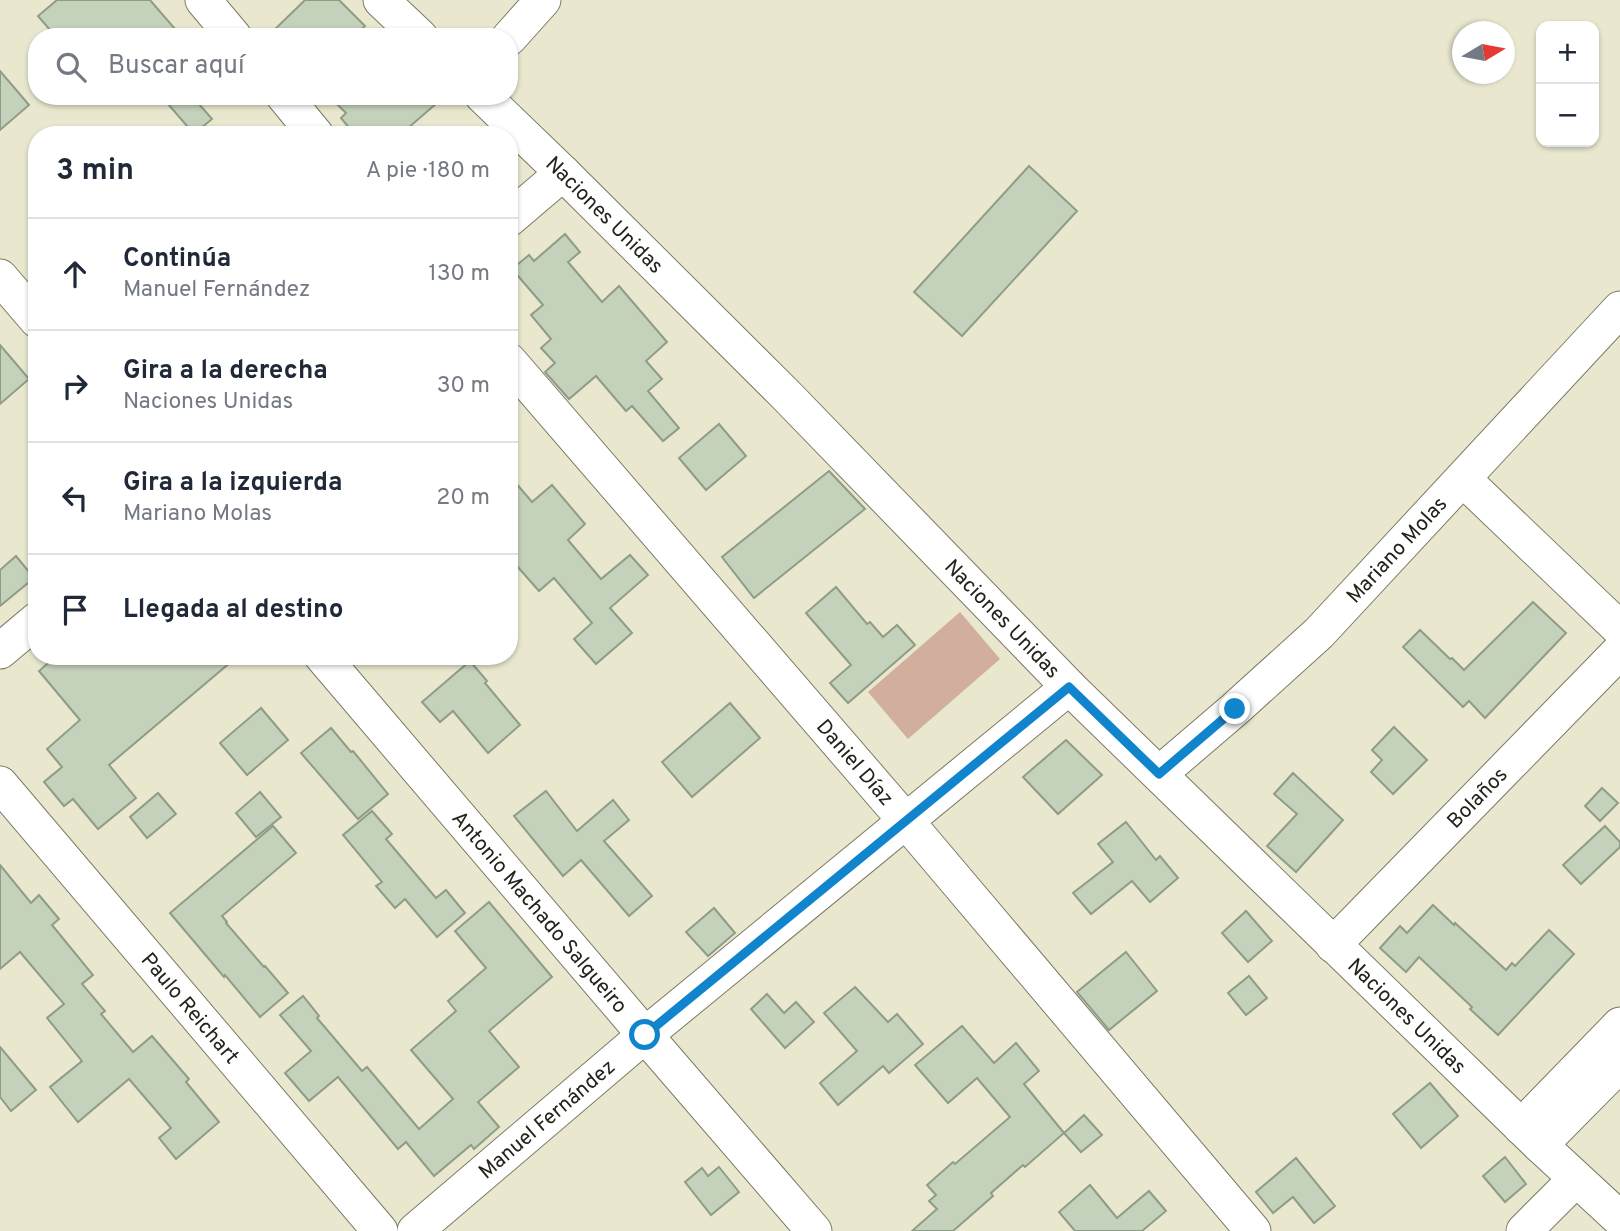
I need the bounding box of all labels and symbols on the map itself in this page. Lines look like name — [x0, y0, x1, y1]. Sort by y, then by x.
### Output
north arrow — [1452, 21, 1515, 84]
street label: Naciones Unidas — [539, 151, 668, 280]
street label: Mariano Molas — [1341, 492, 1454, 610]
street label: Naciones Unidas — [938, 554, 1065, 685]
route end — [1219, 693, 1250, 724]
street label: Daniel Díaz — [809, 714, 899, 812]
street label: Bolaños — [1442, 762, 1514, 835]
street label: Antonio Machado Salgueiro — [445, 806, 633, 1019]
street label: Paulo Reichart — [134, 948, 244, 1070]
street label: Naciones Unidas — [1341, 953, 1471, 1081]
route start — [629, 1019, 660, 1050]
street label: Manuel Fernández — [474, 1054, 622, 1186]

